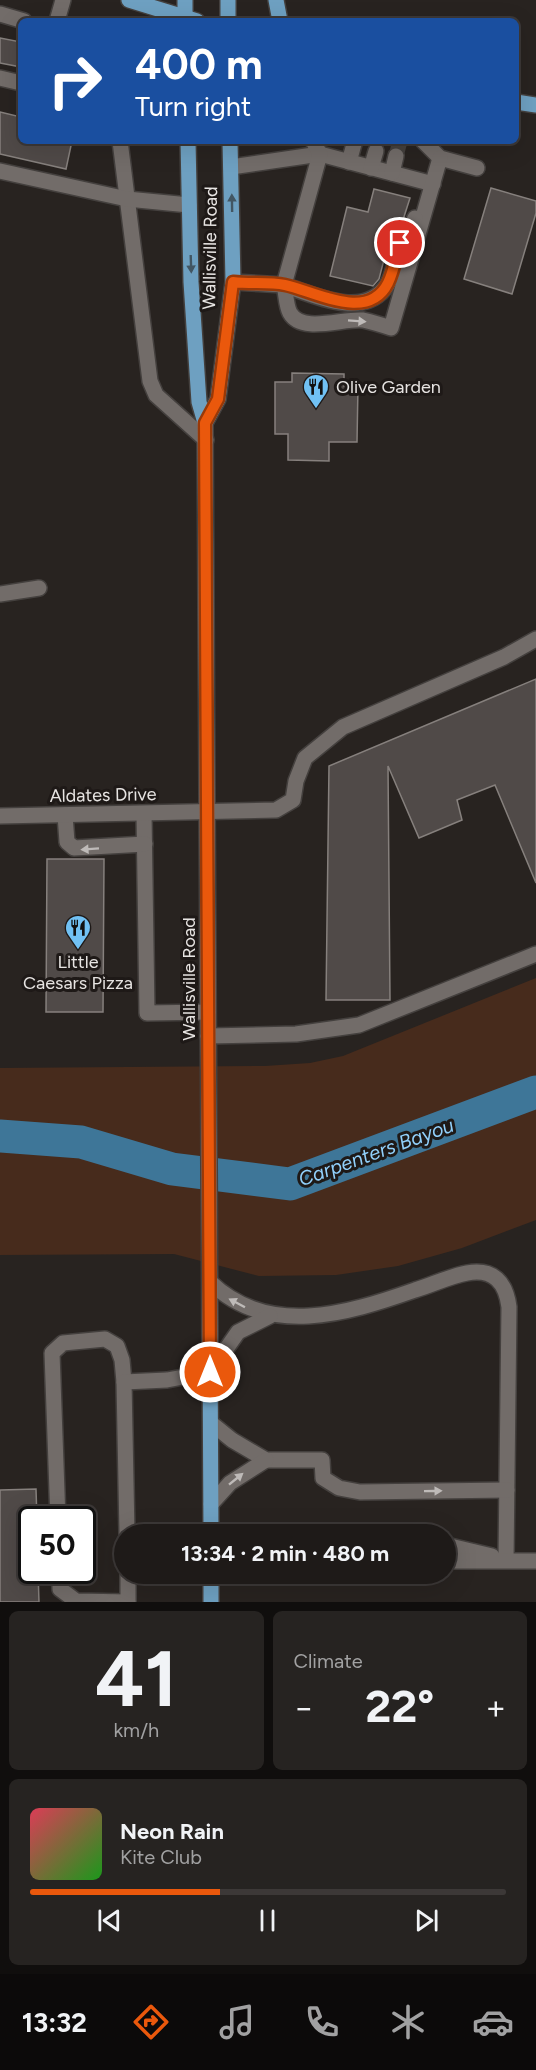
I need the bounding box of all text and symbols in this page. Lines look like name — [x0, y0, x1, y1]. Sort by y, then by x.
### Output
text: 400 m — [135, 39, 263, 90]
icon: right — [36, 42, 114, 120]
text: Turn right — [135, 90, 251, 123]
street label: Wallisville Road — [198, 186, 222, 310]
one-way arrow — [227, 193, 236, 212]
pin — [374, 217, 425, 268]
icon: arrive — [383, 226, 416, 259]
one-way arrow — [186, 254, 196, 273]
one-way arrow — [348, 316, 367, 326]
restaurant icon: Olive Garden — [301, 372, 331, 410]
place label: Olive Garden — [336, 376, 441, 398]
street label: Aldates Drive — [49, 783, 157, 807]
one-way arrow — [81, 844, 100, 853]
restaurant icon: Little Caesars Pizza — [63, 913, 93, 951]
street label: Wallisville Road — [178, 917, 200, 1041]
place label: Little Caesars Pizza — [23, 951, 133, 994]
water label: Carpenters Bayou — [295, 1113, 457, 1191]
one-way arrow — [228, 1298, 245, 1308]
position arrow — [178, 1340, 242, 1404]
one-way arrow — [228, 1473, 243, 1486]
one-way arrow — [424, 1487, 443, 1496]
speed limit sign: 50 — [18, 1506, 96, 1584]
text: 13:34 · 2 min · 480 m — [181, 1540, 389, 1567]
text: 41 — [95, 1632, 177, 1726]
text: Climate — [294, 1649, 363, 1673]
text: 22° — [365, 1679, 434, 1733]
text: − — [294, 1688, 314, 1727]
text: + — [485, 1688, 506, 1727]
text: km/h — [113, 1718, 159, 1742]
text: Neon Rain — [120, 1818, 224, 1845]
text: Kite Club — [120, 1845, 202, 1869]
icon: previous — [93, 1904, 126, 1937]
icon: pause — [251, 1904, 284, 1937]
icon: next — [410, 1904, 443, 1937]
icon: directions — [130, 2001, 172, 2043]
icon: music — [216, 2001, 258, 2043]
icon: phone — [301, 2001, 343, 2043]
icon: climate — [387, 2001, 429, 2043]
icon: car — [472, 2001, 514, 2043]
text: 13:32 — [22, 2006, 87, 2039]

